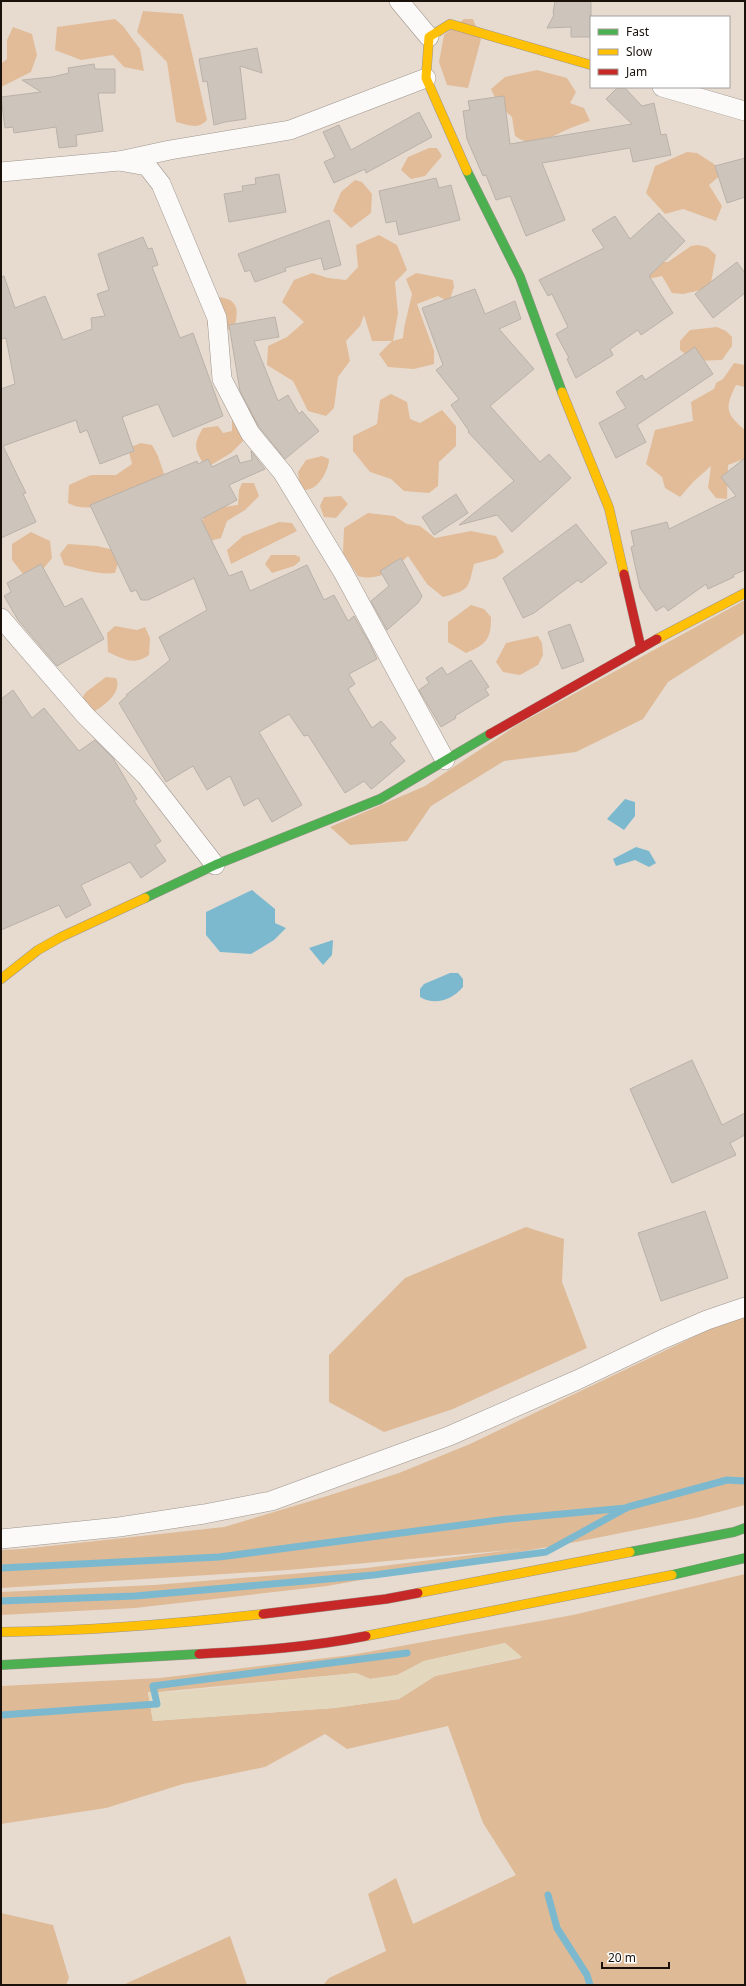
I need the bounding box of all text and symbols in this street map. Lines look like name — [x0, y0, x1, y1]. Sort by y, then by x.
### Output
legend — [590, 16, 730, 88]
text: Fast — [626, 23, 650, 40]
text: Slow — [626, 43, 653, 60]
text: Jam — [625, 63, 647, 80]
scale bar — [602, 1944, 669, 1970]
text: 20 m — [608, 1949, 636, 1966]

